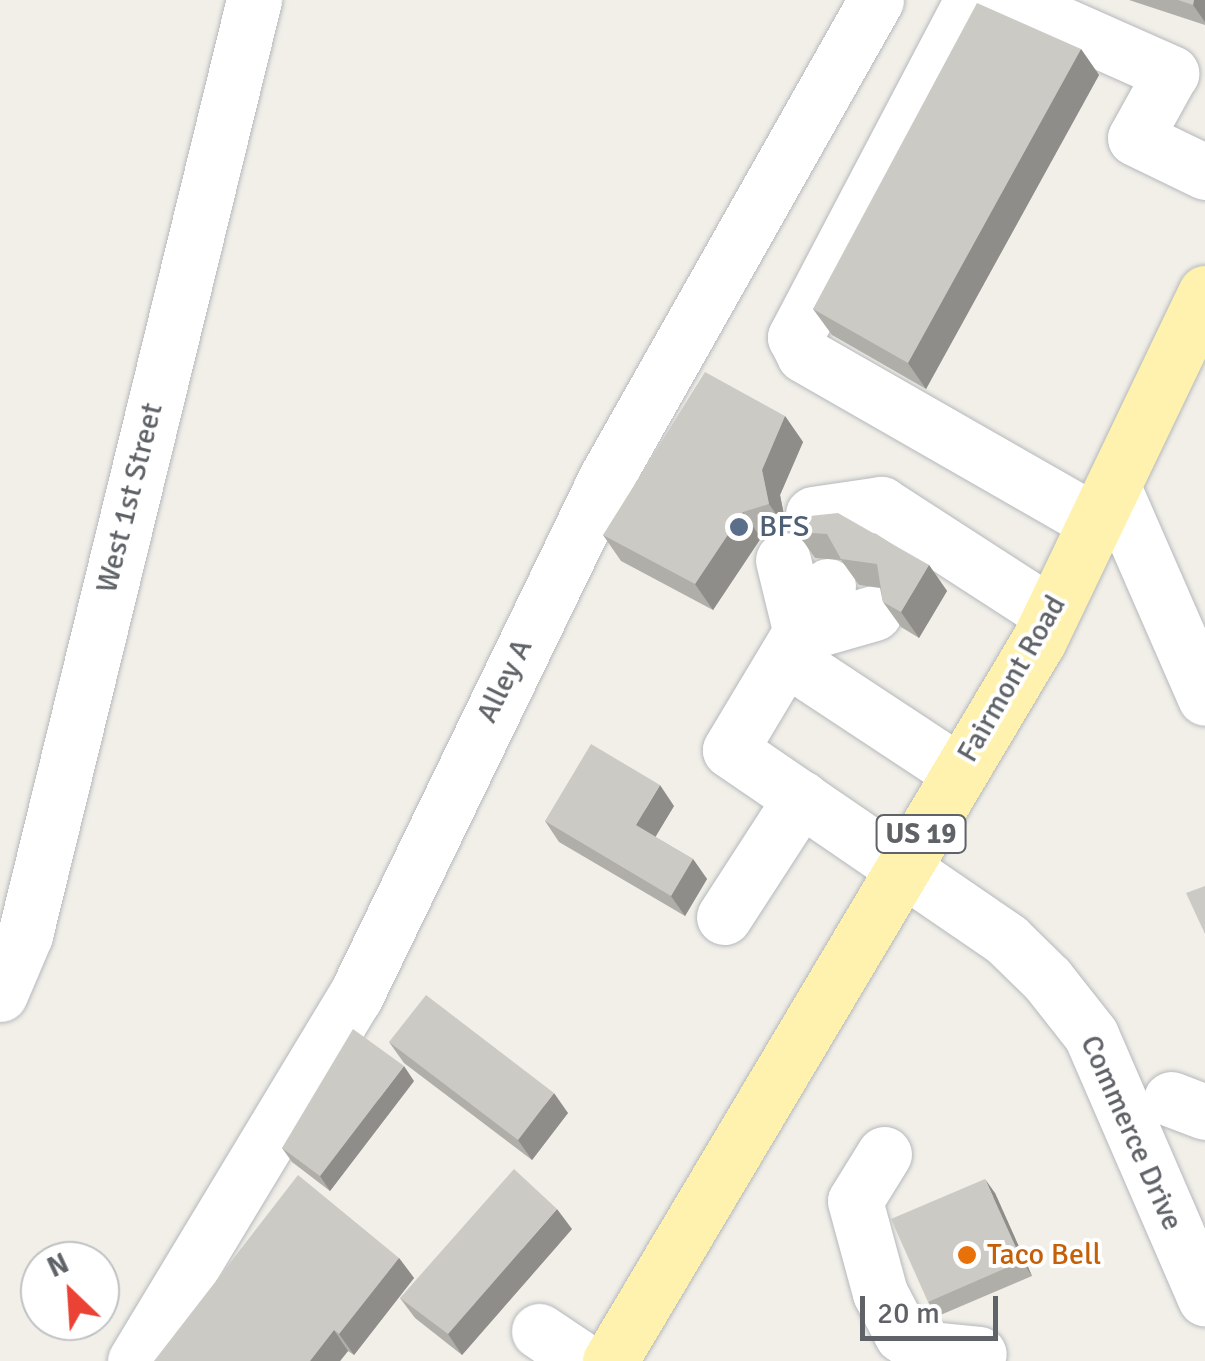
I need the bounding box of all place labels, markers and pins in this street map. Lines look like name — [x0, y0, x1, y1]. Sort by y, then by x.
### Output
place label: BFS — [759, 509, 809, 545]
marker: BFS — [728, 516, 750, 538]
place label: Taco Bell — [987, 1237, 1101, 1273]
marker: Taco Bell — [956, 1244, 978, 1266]

